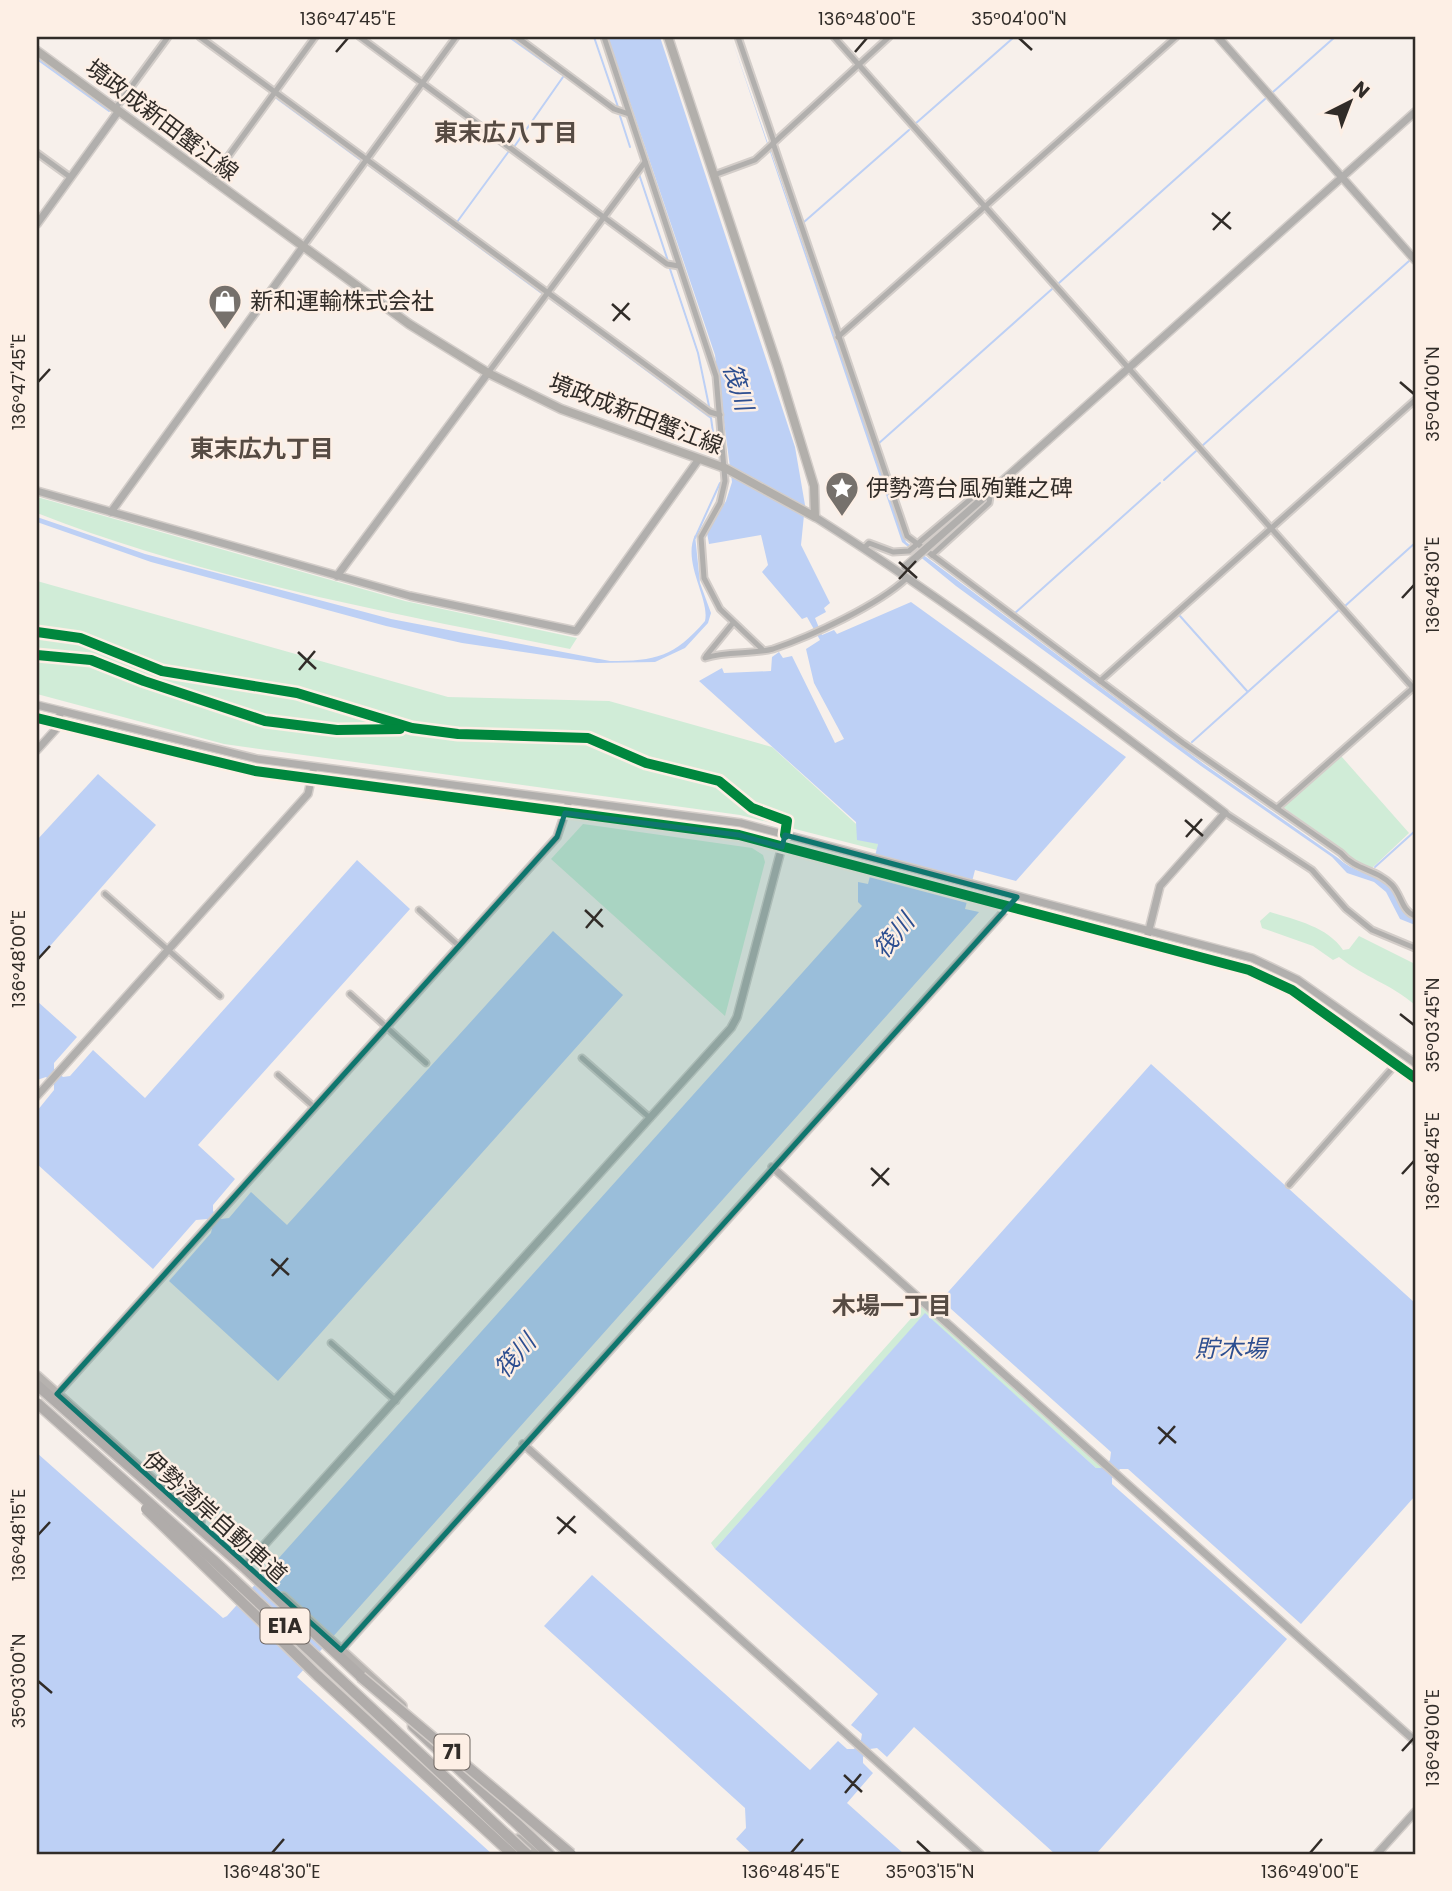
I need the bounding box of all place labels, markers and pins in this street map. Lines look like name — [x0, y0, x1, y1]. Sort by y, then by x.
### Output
shop icon: 新和運輸株式会社 — [206, 282, 244, 331]
place label: 新和運輸株式会社 — [250, 285, 434, 317]
place icon: 伊勢湾台風殉難之碑 — [823, 469, 861, 518]
place label: 伊勢湾台風殉難之碑 — [866, 472, 1073, 504]

